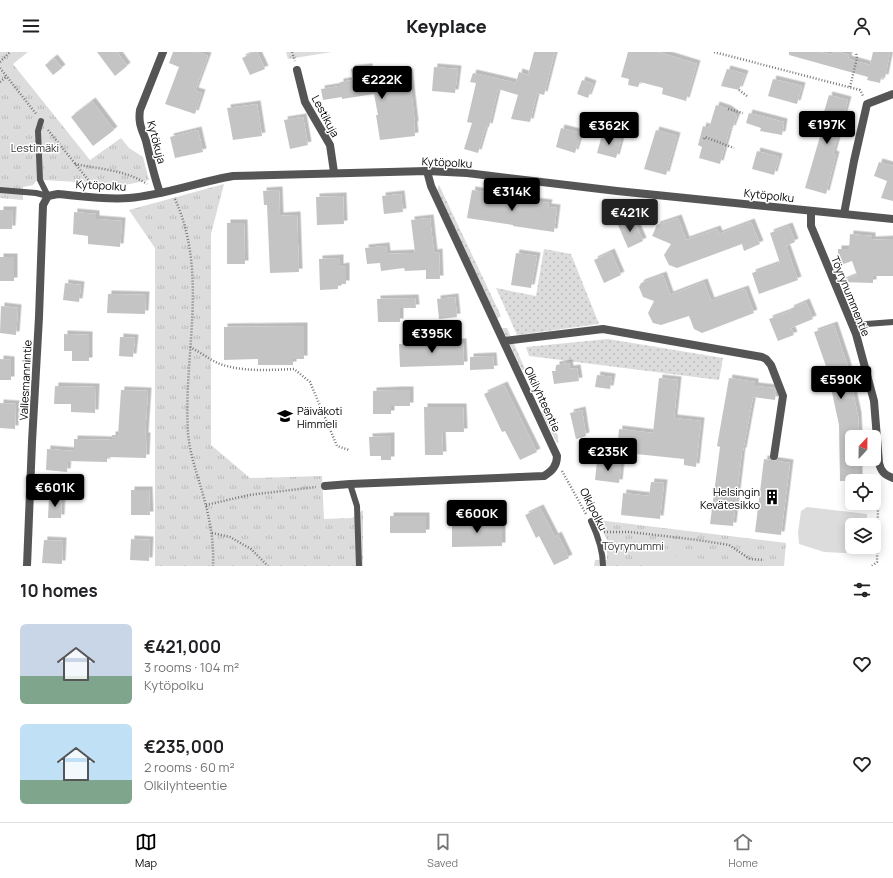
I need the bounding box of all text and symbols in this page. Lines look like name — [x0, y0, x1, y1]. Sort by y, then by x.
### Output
text: Keyplace — [406, 14, 487, 38]
icon: menu — [20, 15, 42, 37]
icon: person — [851, 15, 873, 37]
pin: €222K — [354, 66, 410, 100]
text: €222K — [362, 70, 402, 88]
street label: Lestikuja — [309, 92, 343, 140]
pin: €197K — [799, 111, 855, 145]
pin: €362K — [581, 112, 637, 146]
text: €197K — [808, 115, 846, 133]
text: €362K — [589, 116, 629, 134]
street label: Kytökuja — [144, 119, 170, 165]
park label: Lestimäki — [11, 140, 59, 155]
street label: Kytöpolku — [421, 153, 473, 171]
street label: Kytöpolku — [75, 176, 127, 194]
pin: €314K — [484, 178, 540, 212]
text: €314K — [493, 182, 531, 200]
street label: Kytöpolku — [743, 185, 795, 205]
pin: €421K — [602, 199, 658, 233]
text: €421K — [611, 203, 649, 221]
street label: Töyrynummentie — [828, 254, 874, 339]
pin: €395K — [404, 320, 460, 354]
text: €395K — [412, 324, 452, 342]
street label: Vallesmannintie — [15, 339, 35, 421]
street label: Olkilyhteentie — [521, 364, 565, 435]
pin: €590K — [813, 366, 869, 400]
text: €590K — [820, 370, 862, 388]
place label: Päiväkoti Himmeli — [297, 403, 342, 431]
school or university icon: Päiväkoti Himmeli — [276, 407, 294, 425]
north arrow — [845, 430, 881, 466]
map controls — [845, 430, 881, 554]
pin: €235K — [580, 438, 636, 472]
text: €235K — [588, 442, 628, 460]
pin: €601K — [27, 474, 83, 508]
button: locate — [845, 474, 881, 510]
text: €601K — [35, 478, 75, 496]
place label: Helsingin Kevätesikko — [700, 484, 760, 512]
street label: Olkipolku — [577, 485, 611, 533]
building icon: Helsingin Kevätesikko — [763, 488, 781, 506]
pin: €600K — [449, 500, 505, 534]
text: €600K — [456, 504, 498, 522]
button: layers — [845, 518, 881, 554]
park label: Töyrynummi — [602, 538, 664, 553]
text: 10 homes — [20, 579, 98, 602]
icon: filters — [851, 579, 873, 601]
text: €421,000 — [144, 635, 221, 658]
icon: home — [52, 640, 100, 688]
icon: heart — [851, 653, 873, 675]
text: 3 rooms · 104 m² — [144, 658, 239, 676]
text: Kytöpolku — [144, 676, 204, 694]
text: €235,000 — [144, 735, 224, 758]
icon: home — [52, 740, 100, 788]
icon: heart — [851, 753, 873, 775]
text: 2 rooms · 60 m² — [144, 758, 235, 776]
text: Olkilyhteentie — [144, 776, 227, 794]
tab: Map — [135, 831, 157, 870]
tab: Saved — [427, 831, 458, 870]
tab: Home — [728, 831, 758, 870]

